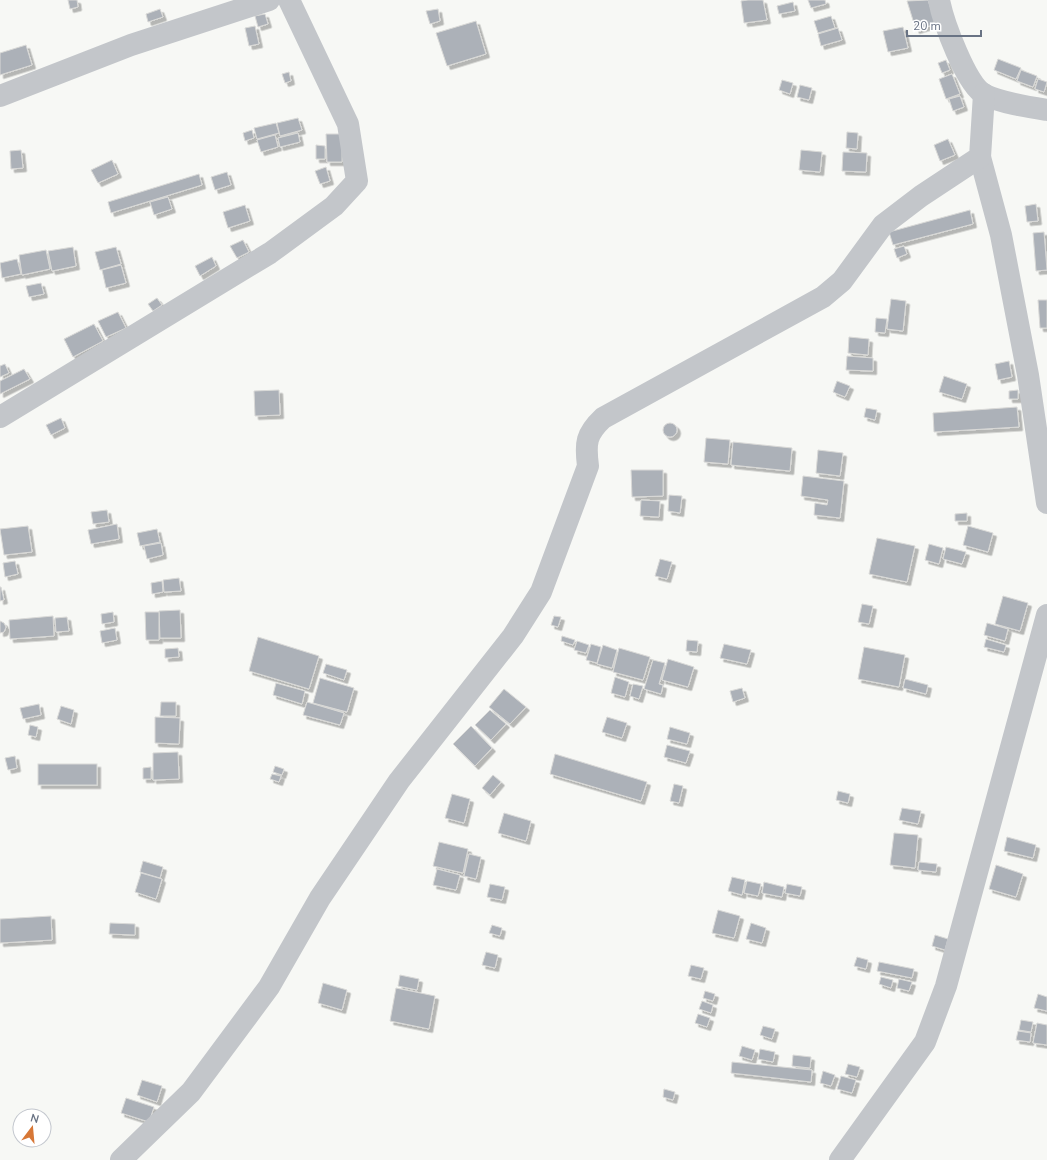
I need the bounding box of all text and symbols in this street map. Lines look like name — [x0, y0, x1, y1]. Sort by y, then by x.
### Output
scale bar — [907, 12, 981, 38]
text: 20 m — [913, 18, 941, 34]
north arrow — [12, 1108, 52, 1148]
text: N — [29, 1111, 41, 1127]

